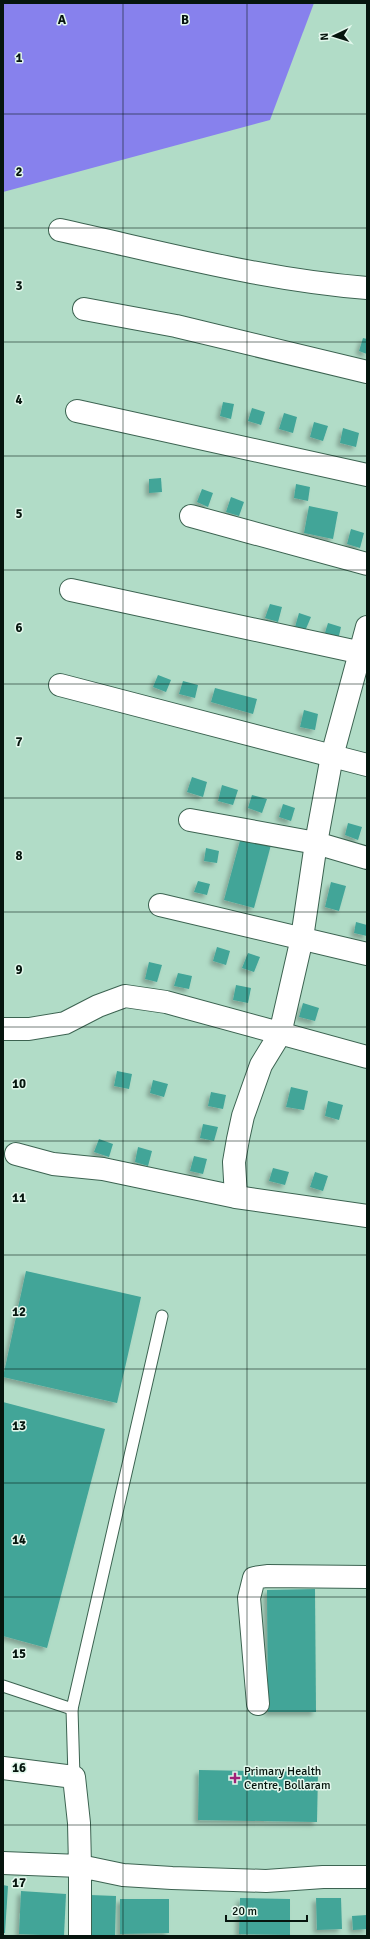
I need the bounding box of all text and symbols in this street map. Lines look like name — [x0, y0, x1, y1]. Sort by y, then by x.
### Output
text: A — [58, 12, 67, 28]
text: B — [181, 12, 189, 28]
north arrow — [314, 16, 354, 56]
text: N — [318, 32, 331, 41]
text: 1 — [15, 50, 23, 66]
text: 2 — [15, 164, 23, 180]
text: 3 — [15, 278, 23, 294]
text: 4 — [15, 392, 23, 408]
text: 5 — [15, 506, 23, 522]
text: 6 — [15, 620, 23, 636]
text: 7 — [15, 734, 23, 750]
text: 8 — [15, 848, 23, 864]
text: 9 — [15, 962, 23, 978]
text: 10 — [12, 1076, 26, 1092]
text: 11 — [12, 1190, 26, 1206]
text: 12 — [12, 1304, 26, 1320]
text: 13 — [12, 1418, 26, 1434]
text: 14 — [12, 1532, 26, 1548]
text: 15 — [12, 1646, 26, 1662]
text: 16 — [12, 1760, 26, 1776]
place label: Primary Health Centre, Bollaram — [244, 1764, 330, 1793]
marker: Primary Health Centre, Bollaram — [229, 1772, 241, 1784]
text: 17 — [12, 1875, 26, 1891]
scale bar — [226, 1897, 307, 1923]
text: 20 m — [232, 1904, 257, 1919]

